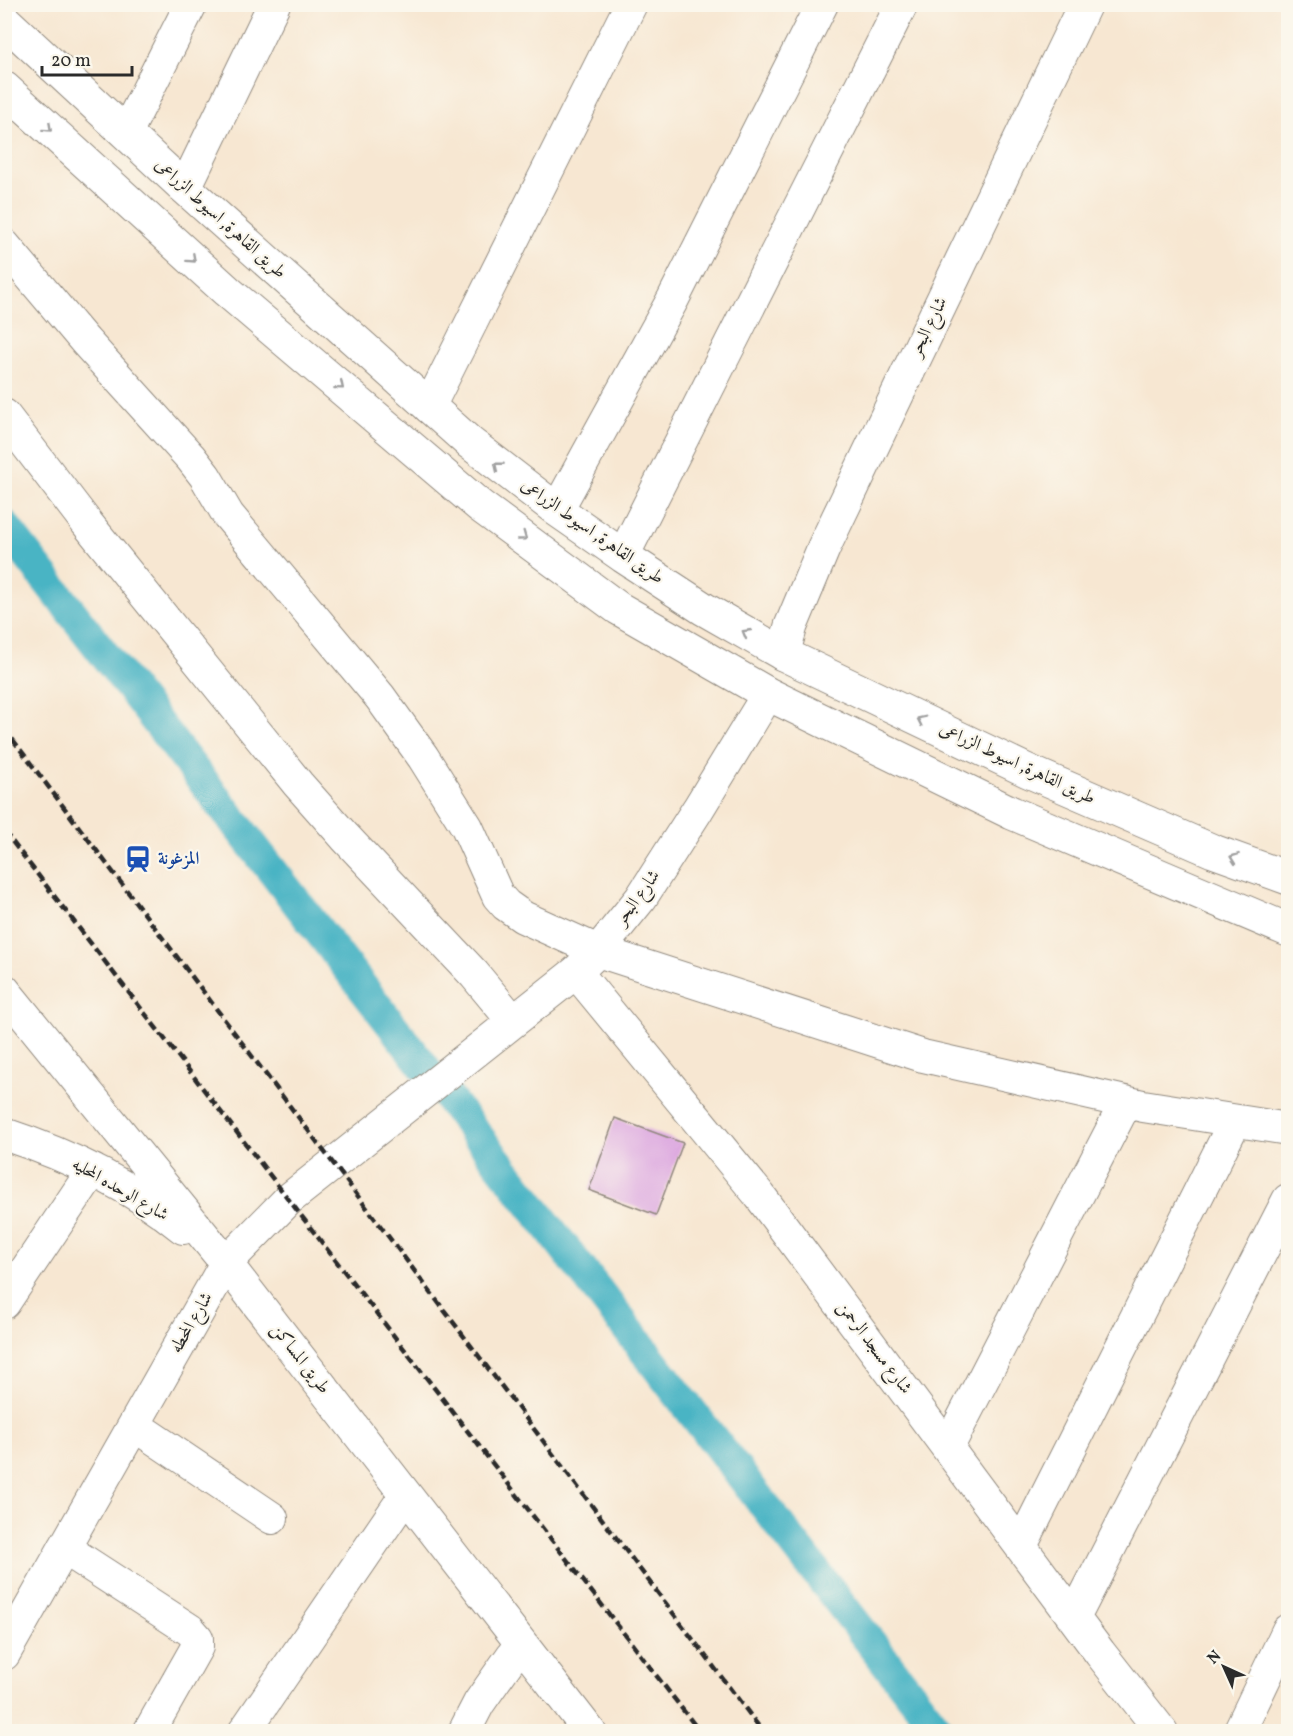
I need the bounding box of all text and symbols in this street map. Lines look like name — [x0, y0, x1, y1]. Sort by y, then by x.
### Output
scale bar — [42, 39, 132, 77]
text: 20 m — [51, 49, 91, 74]
one-way arrow — [41, 121, 52, 132]
street label: طريق القاهرة, اسيوط الزراعى — [149, 153, 291, 285]
one-way arrow — [185, 252, 196, 263]
street label: شارع البحر — [903, 293, 955, 363]
one-way arrow — [333, 379, 344, 390]
one-way arrow — [493, 462, 504, 473]
street label: طريق القاهرة, اسيوط الزراعى — [515, 473, 669, 591]
one-way arrow — [516, 530, 527, 541]
one-way arrow — [742, 629, 753, 640]
one-way arrow — [916, 715, 927, 727]
street label: طريق القاهرة, اسيوط الزراعى — [935, 717, 1099, 811]
station icon: المزغونة — [123, 844, 153, 874]
place label: المزغونة — [158, 847, 200, 872]
one-way arrow — [1229, 853, 1240, 865]
street label: شارع البحر — [608, 865, 668, 933]
street label: شارع الوحده المحليه — [67, 1152, 173, 1229]
street label: شارع المحطه — [164, 1288, 220, 1359]
street label: شارع مسجد الرحمن — [830, 1296, 917, 1400]
street label: طريق المساكن — [264, 1318, 336, 1400]
north arrow — [1194, 1637, 1254, 1697]
text: N — [1203, 1646, 1227, 1670]

